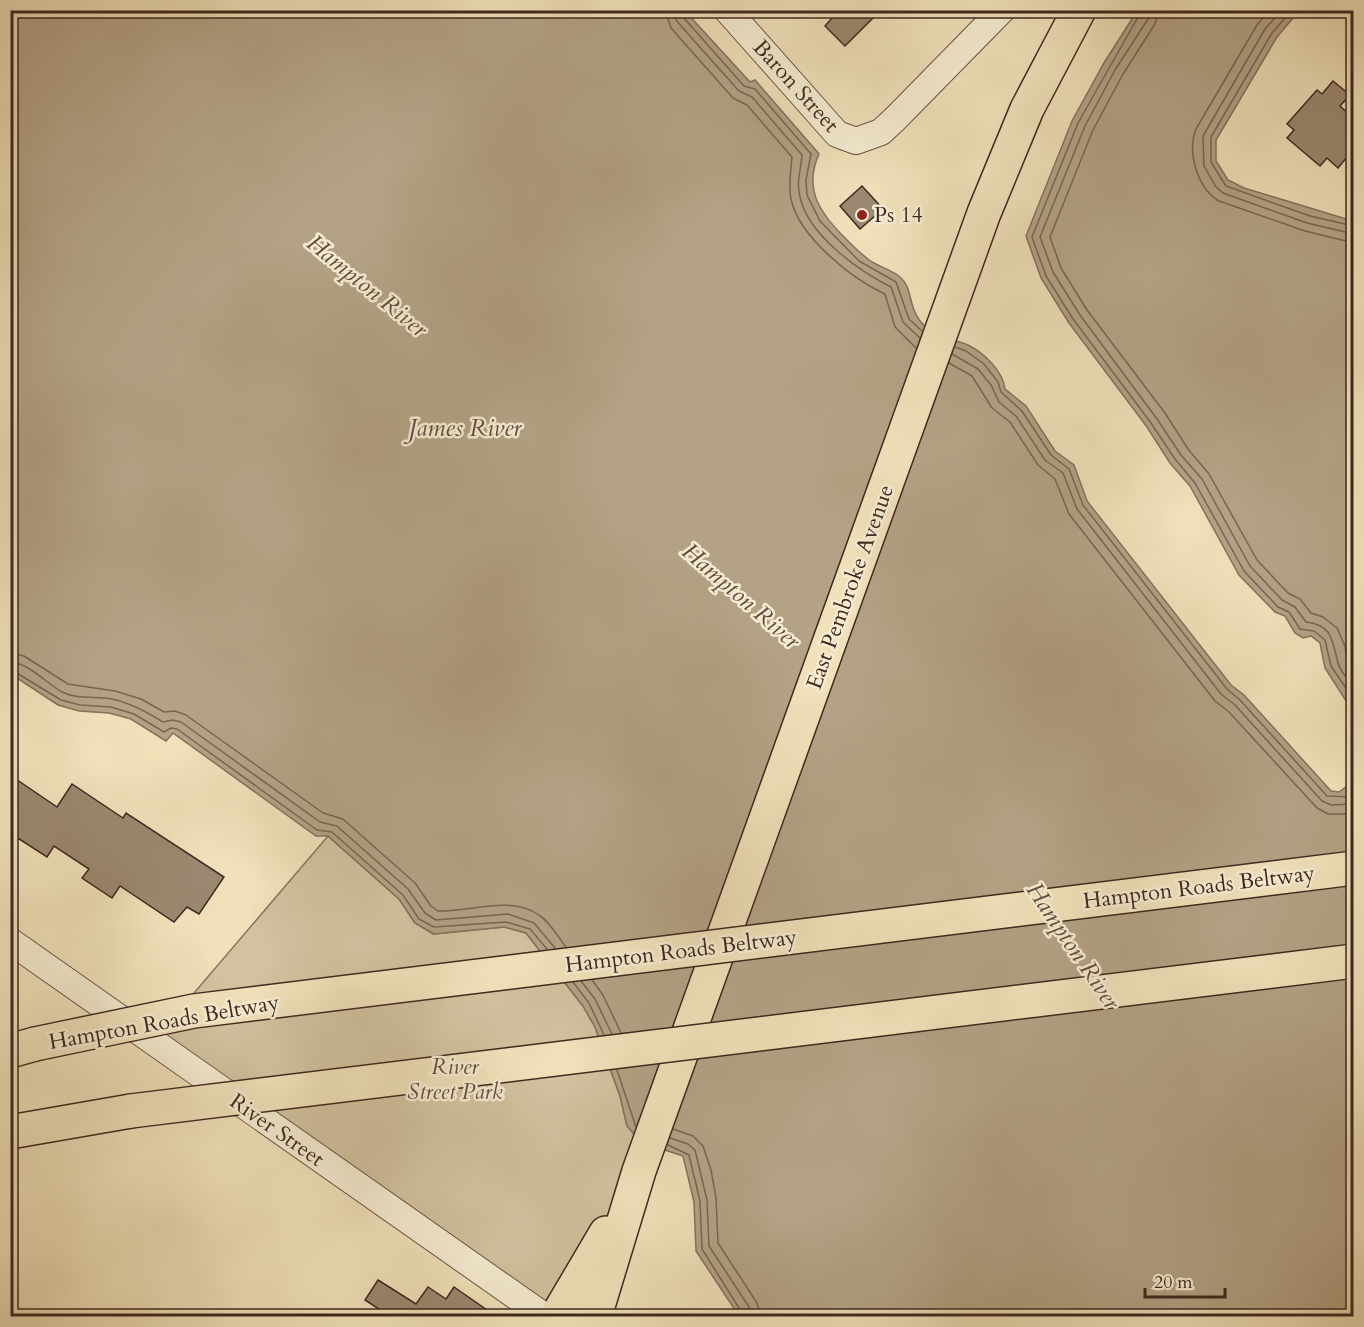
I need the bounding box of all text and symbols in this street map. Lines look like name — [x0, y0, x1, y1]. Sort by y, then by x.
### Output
street label: Baron Street — [746, 33, 846, 139]
place label: Ps 14 — [874, 200, 923, 230]
marker: Ps 14 — [855, 208, 869, 222]
water label: Hampton River — [300, 227, 435, 346]
water label: James River — [404, 412, 523, 445]
street label: East Pembroke Avenue — [799, 481, 901, 693]
water label: Hampton River — [675, 535, 808, 657]
street label: Hampton Roads Beltway — [1081, 858, 1317, 916]
water label: Hampton River — [1018, 876, 1128, 1017]
street label: Hampton Roads Beltway — [563, 922, 799, 980]
street label: Hampton Roads Beltway — [46, 987, 282, 1057]
park label: River Street Park — [407, 1052, 503, 1107]
street label: River Street — [224, 1086, 330, 1174]
scale bar — [1145, 1261, 1224, 1299]
text: 20 m — [1154, 1270, 1193, 1295]

